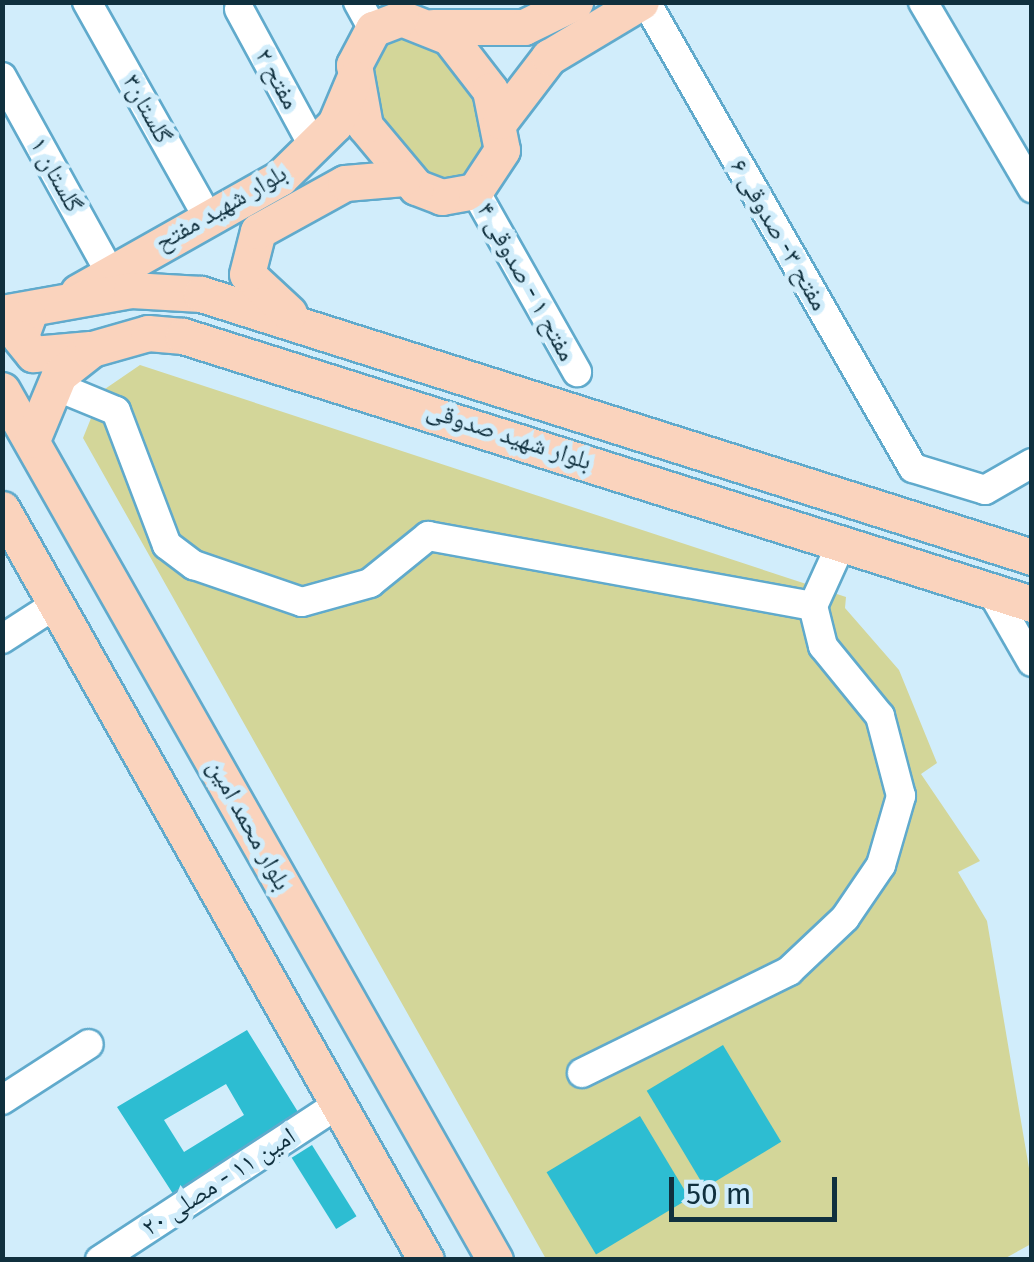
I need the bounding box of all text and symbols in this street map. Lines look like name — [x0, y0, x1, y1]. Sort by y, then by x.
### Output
street label: مفتح ۲ — [248, 43, 306, 115]
street label: گلستان۳ — [116, 69, 178, 149]
street label: گلستان ۱ — [23, 132, 89, 218]
street label: مفتح ۳- صدوقی ۶ — [724, 154, 834, 316]
street label: بلوار شهید مفتح — [150, 158, 292, 258]
street label: مفتح ۱ - صدوقی ۴ — [470, 197, 582, 367]
street label: بلوار شهید صدوقی — [423, 395, 595, 477]
street label: بلوار محمد امین — [201, 754, 297, 896]
street label: امین ۱۱ - مصلی ۲۰ — [137, 1121, 301, 1243]
scale bar — [674, 1157, 842, 1219]
text: 50 m — [686, 1176, 751, 1212]

